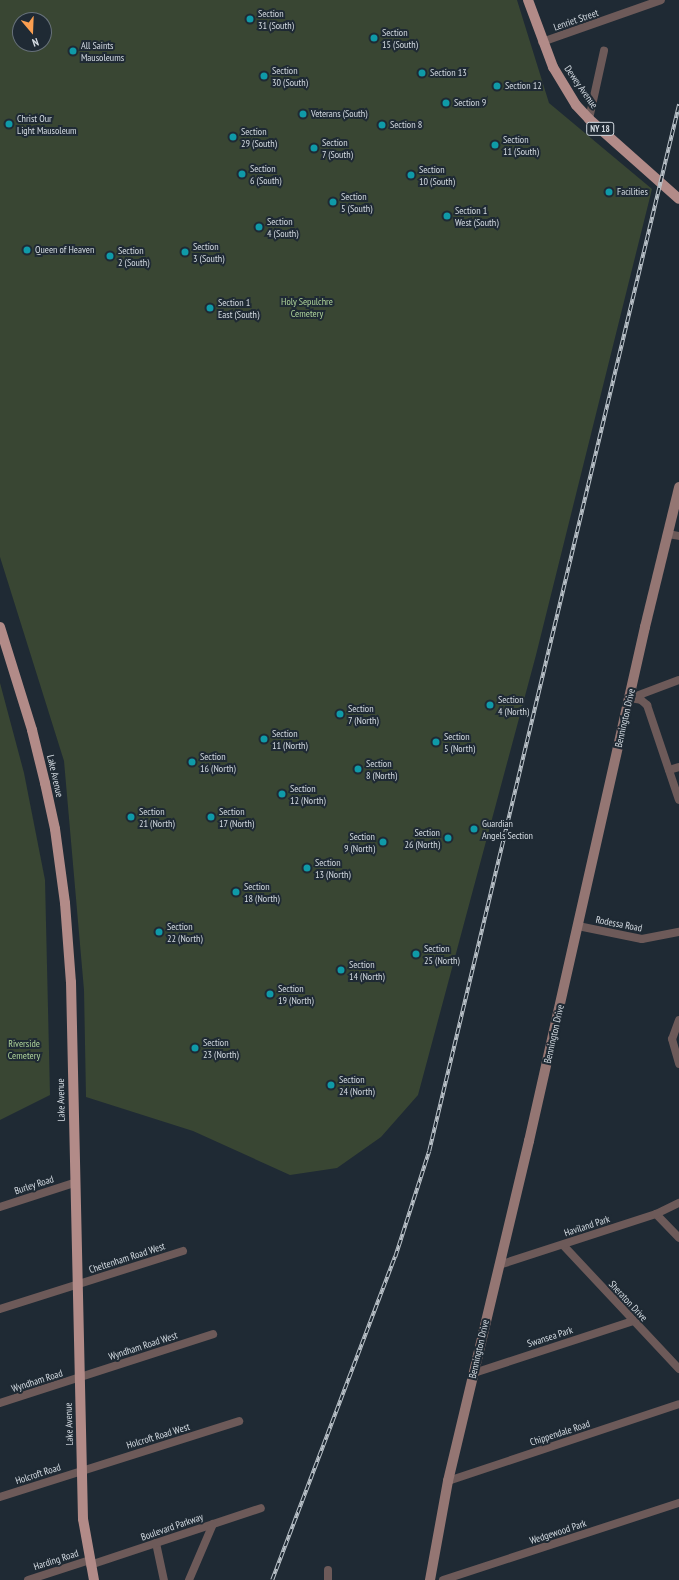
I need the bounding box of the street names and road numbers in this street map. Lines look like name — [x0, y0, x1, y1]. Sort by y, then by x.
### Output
street label: Lenriet Street — [552, 7, 600, 33]
street label: Dewey Avenue — [562, 63, 600, 111]
road number: NY 18 — [586, 122, 614, 136]
street label: Bennington Drive — [612, 687, 638, 749]
street label: Lake Avenue — [44, 754, 66, 798]
street label: Rodessa Road — [595, 914, 643, 934]
street label: Bennington Drive — [541, 1003, 567, 1065]
street label: Lake Avenue — [55, 1078, 67, 1122]
street label: Burley Road — [13, 1173, 55, 1197]
street label: Haviland Park — [563, 1213, 611, 1239]
street label: Cheltenham Road West — [87, 1240, 167, 1276]
street label: Sheraton Drive — [606, 1278, 650, 1324]
street label: Bennington Drive — [466, 1318, 492, 1380]
street label: Swansea Park — [526, 1324, 574, 1350]
street label: Wyndham Road West — [107, 1329, 179, 1363]
street label: Wyndham Road — [10, 1367, 64, 1395]
street label: Lake Avenue — [62, 1402, 76, 1446]
street label: Chippendale Road — [529, 1418, 591, 1448]
street label: Holcroft Road West — [125, 1421, 191, 1451]
street label: Holcroft Road — [14, 1461, 62, 1487]
street label: Boulevard Parkway — [139, 1511, 205, 1543]
street label: Wedgewood Park — [528, 1517, 588, 1547]
street label: Harding Road — [32, 1547, 80, 1573]

